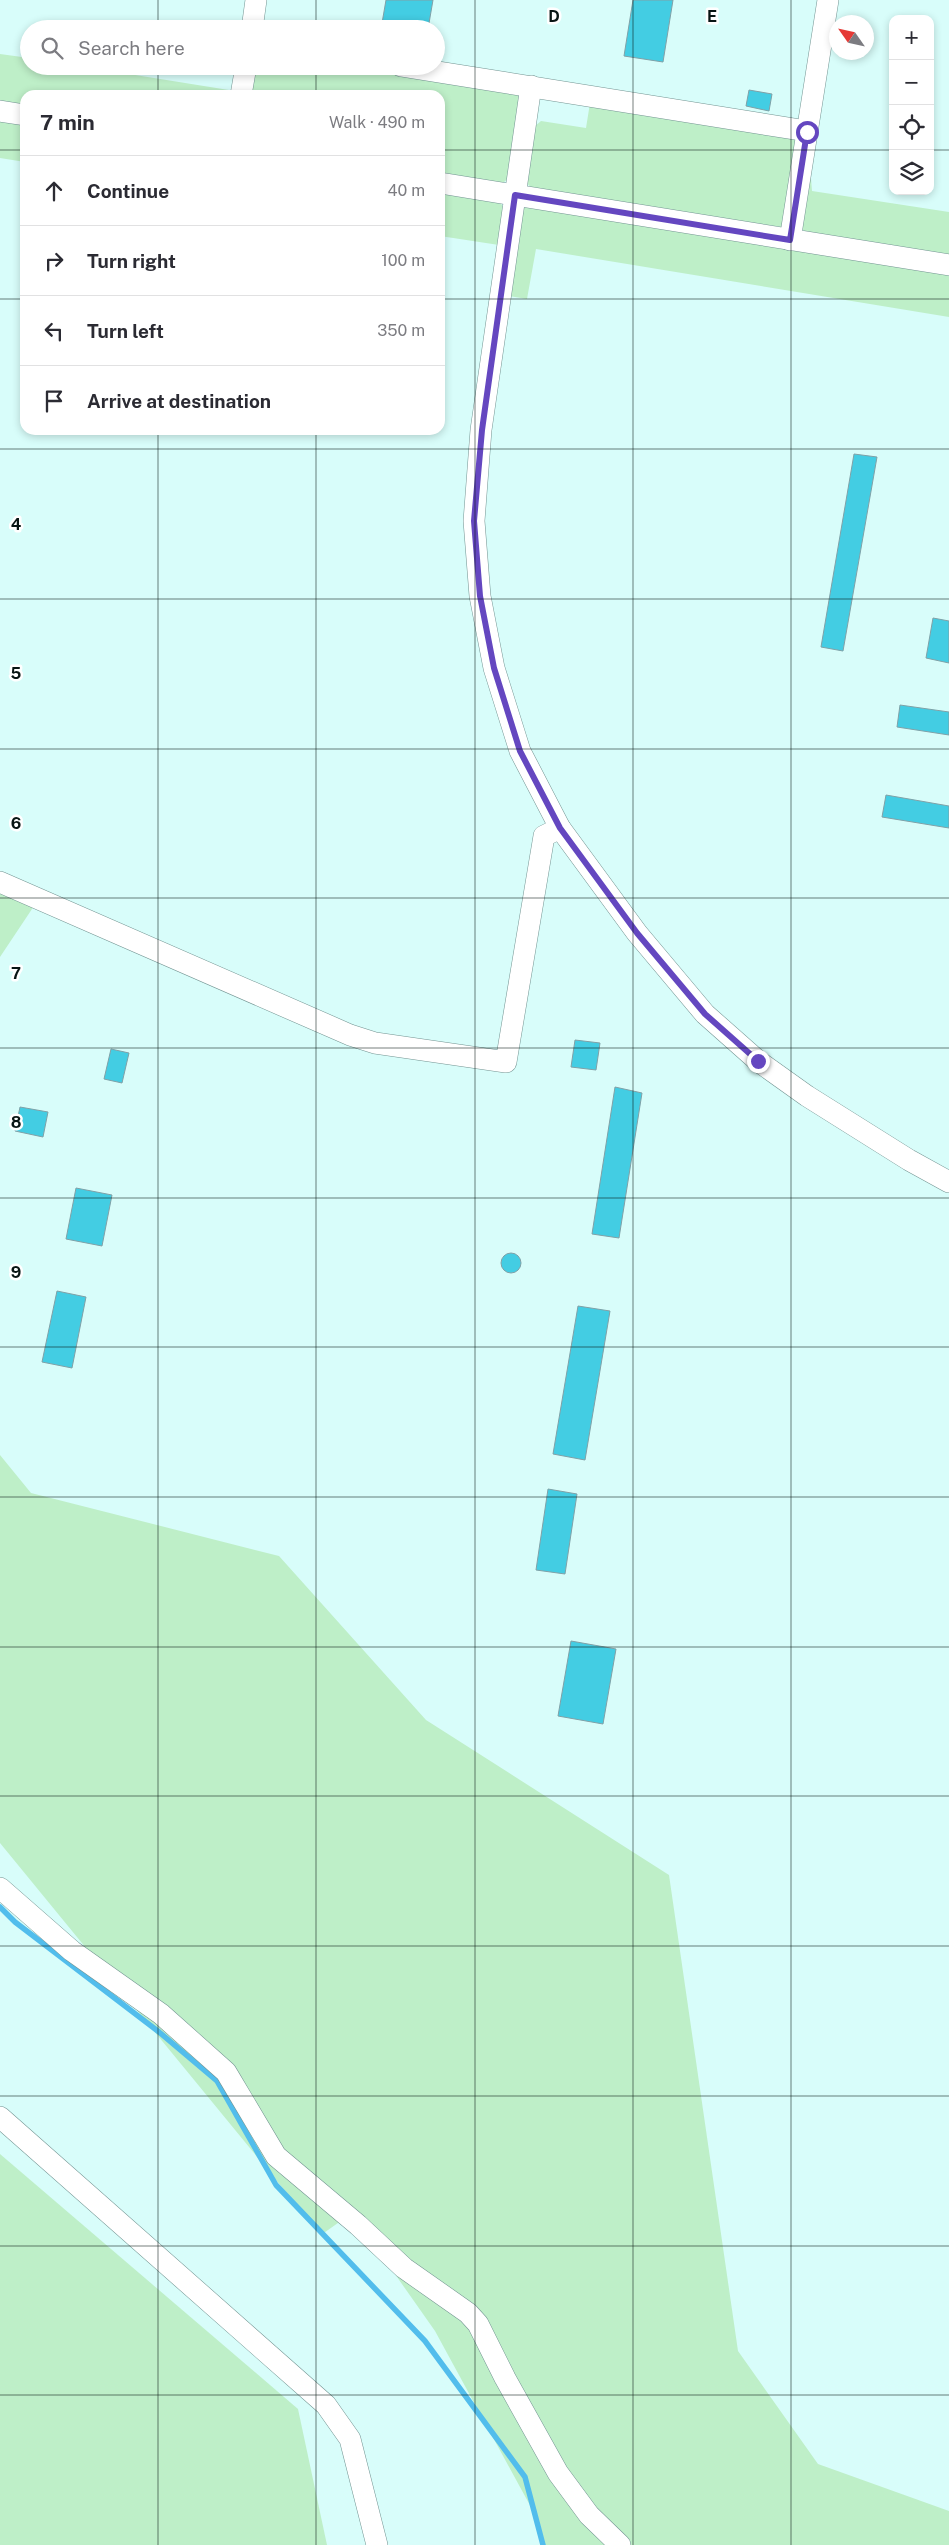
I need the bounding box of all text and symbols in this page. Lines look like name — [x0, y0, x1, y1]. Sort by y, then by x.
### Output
text: D — [548, 7, 560, 26]
text: E — [707, 7, 717, 26]
north arrow — [829, 15, 874, 60]
map controls — [889, 15, 934, 195]
button: + — [889, 15, 934, 60]
search box — [20, 20, 445, 75]
icon: search — [38, 34, 66, 62]
text: Search here — [78, 37, 185, 59]
button: − — [889, 60, 934, 105]
button: locate — [889, 105, 934, 150]
text: 7 min — [40, 110, 95, 135]
text: Walk · 490 m — [329, 113, 425, 132]
route start — [796, 121, 819, 144]
button: layers — [889, 150, 934, 195]
icon: ahead — [40, 177, 68, 205]
text: Continue — [87, 180, 169, 202]
text: 40 m — [387, 181, 425, 200]
icon: right — [40, 247, 68, 275]
text: Turn right — [87, 250, 176, 272]
text: 100 m — [381, 251, 425, 270]
icon: left — [40, 317, 68, 345]
text: Turn left — [87, 320, 164, 342]
text: 350 m — [377, 321, 425, 340]
icon: arrive — [40, 387, 68, 415]
text: Arrive at destination — [87, 390, 271, 412]
text: 4 — [11, 515, 22, 534]
text: 5 — [11, 664, 22, 683]
text: 6 — [11, 814, 21, 833]
text: 7 — [11, 964, 21, 983]
route end — [747, 1050, 770, 1073]
text: 8 — [11, 1113, 22, 1132]
text: 9 — [11, 1263, 21, 1282]

